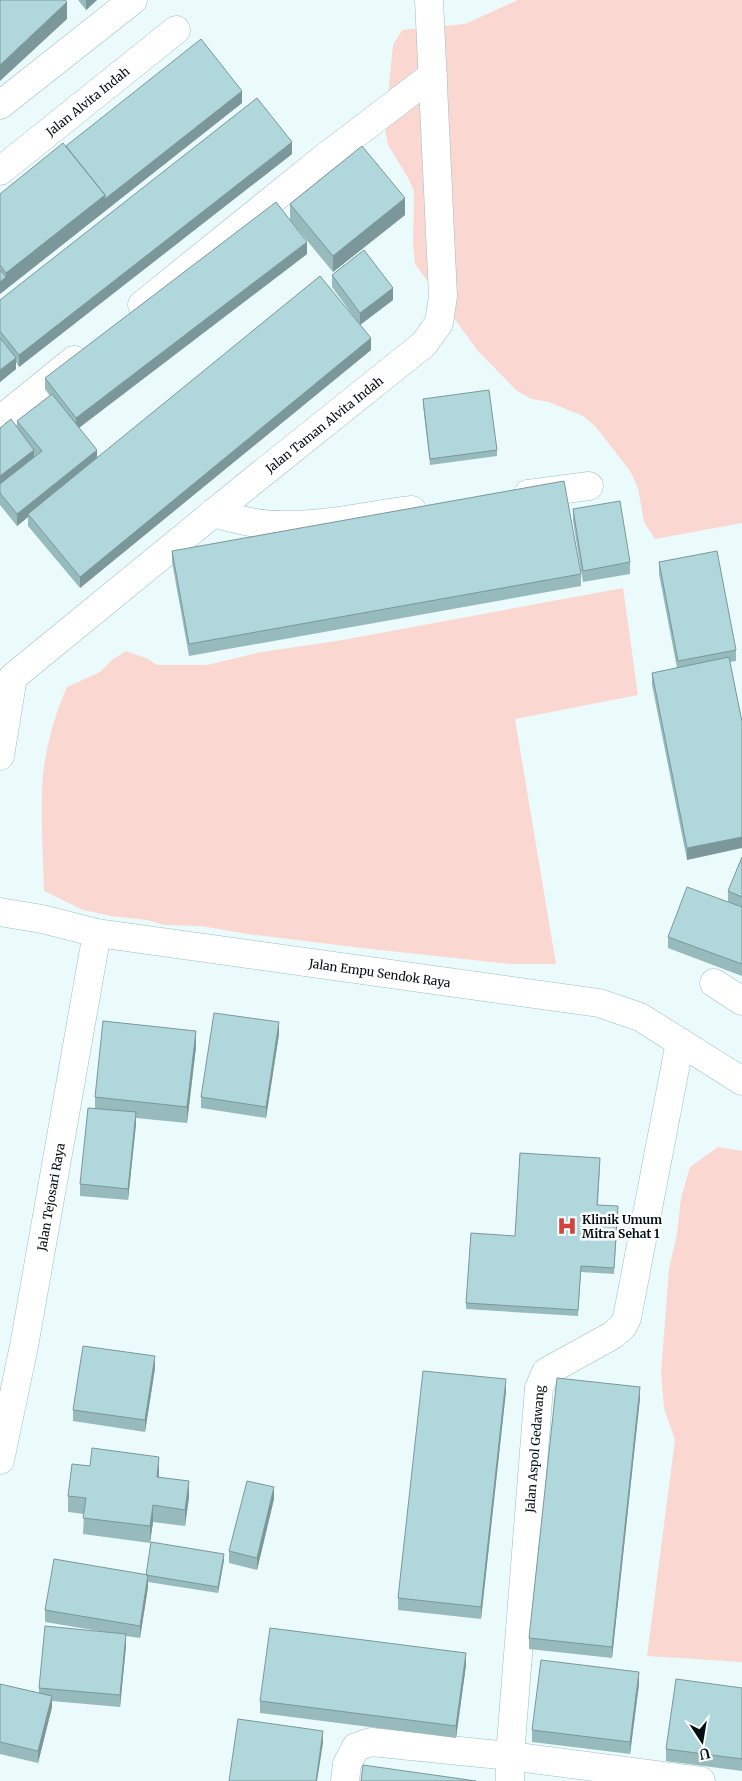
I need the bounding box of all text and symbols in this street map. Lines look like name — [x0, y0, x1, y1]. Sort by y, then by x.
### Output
street label: Jalan Alvita Indah — [42, 63, 132, 139]
street label: Jalan Taman Alvita Indah — [262, 372, 386, 476]
street label: Jalan Empu Sendok Raya — [307, 955, 452, 990]
street label: Jalan Tejosari Raya — [33, 1141, 67, 1253]
place label: Klinik Umum Mitra Sehat 1 — [582, 1212, 662, 1241]
hospital icon: Klinik Umum Mitra Sehat 1 — [556, 1215, 578, 1237]
street label: Jalan Aspol Gedawang — [522, 1384, 547, 1514]
north arrow — [677, 1716, 727, 1766]
text: U — [697, 1744, 712, 1764]

